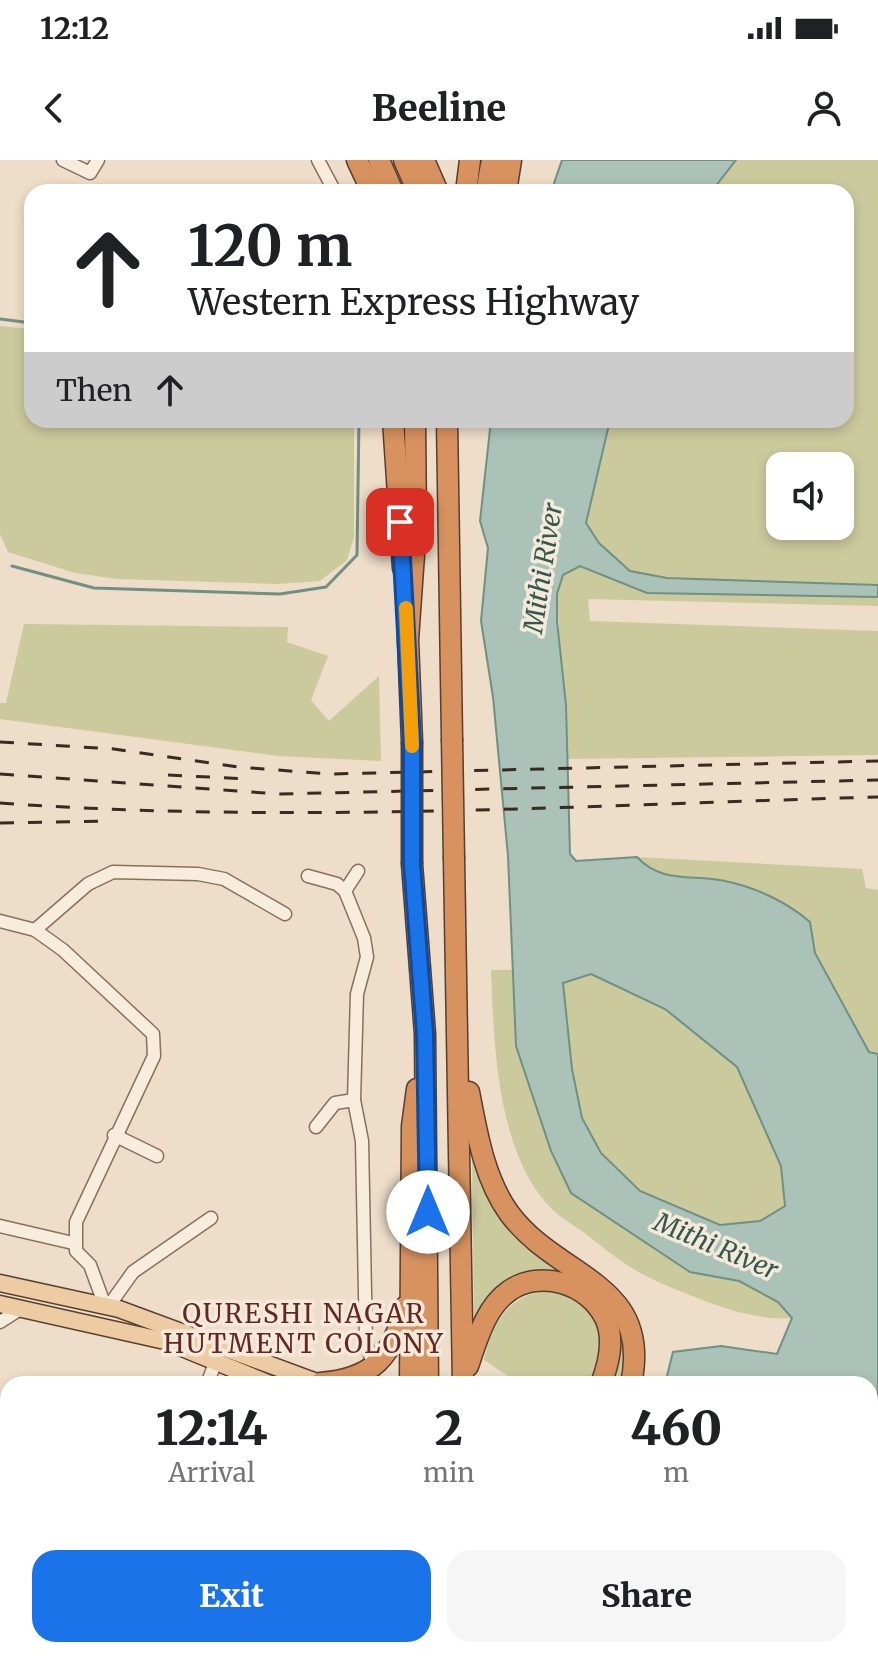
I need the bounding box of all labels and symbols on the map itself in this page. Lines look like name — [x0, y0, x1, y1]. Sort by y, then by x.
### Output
pin — [366, 488, 434, 556]
water label: Mithi River — [516, 500, 569, 636]
position arrow — [386, 1170, 470, 1254]
water label: Mithi River — [648, 1204, 783, 1287]
district label: QURESHI NAGAR HUTMENT COLONY — [163, 1297, 445, 1360]

